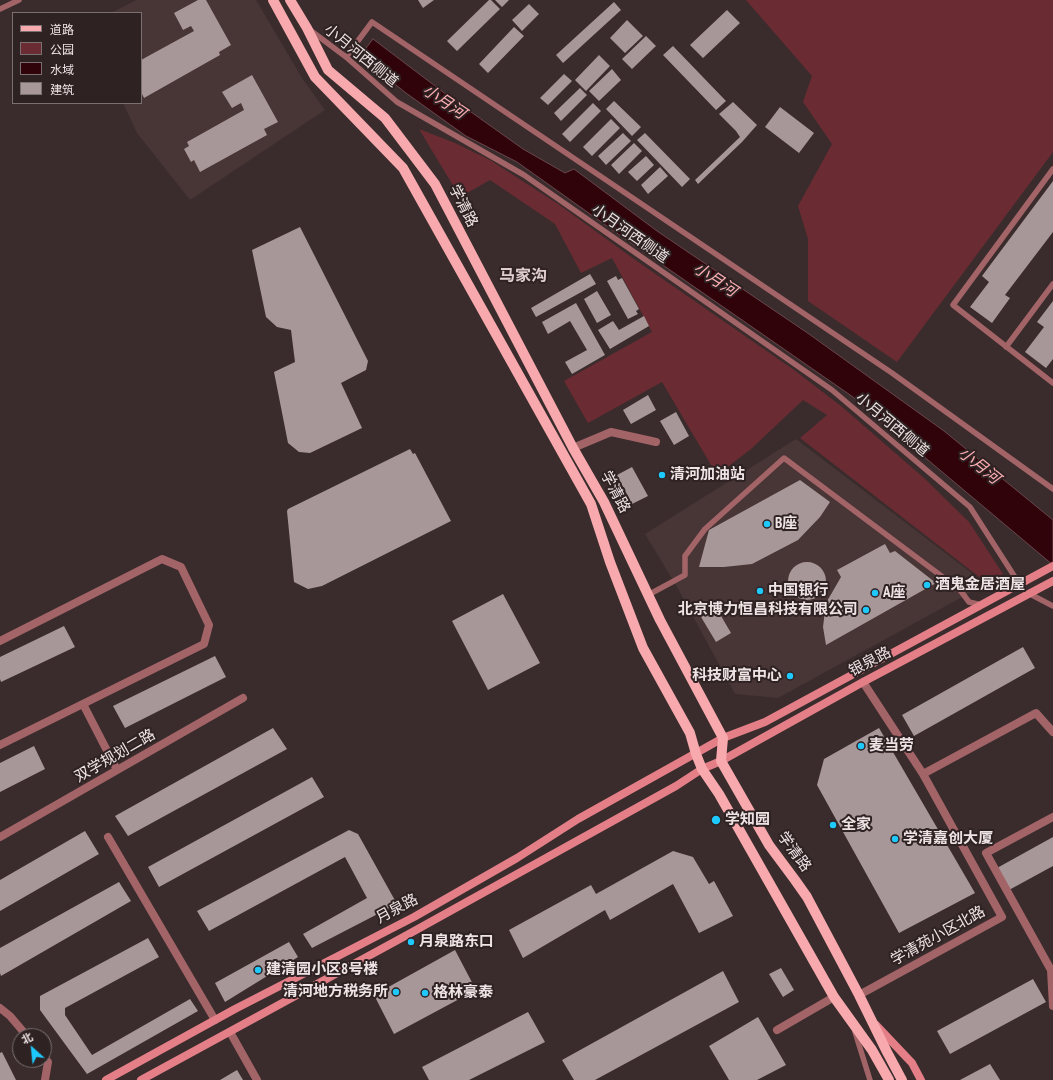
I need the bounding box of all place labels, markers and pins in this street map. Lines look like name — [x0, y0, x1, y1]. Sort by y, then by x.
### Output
place label: 清河加油站 — [670, 466, 745, 484]
marker: 清河加油站 — [657, 470, 667, 480]
place label: B座 — [775, 515, 797, 533]
marker: B座 — [762, 519, 772, 529]
place label: 酒鬼金居酒屋 — [935, 576, 1025, 594]
marker: 酒鬼金居酒屋 — [922, 580, 932, 590]
place label: 中国银行 — [768, 582, 828, 600]
place label: A座 — [883, 584, 906, 602]
marker: 中国银行 — [755, 586, 765, 596]
marker: A座 — [870, 588, 880, 598]
place label: 北京博力恒昌科技有限公司 — [678, 601, 858, 619]
marker: 北京博力恒昌科技有限公司 — [861, 605, 871, 615]
place label: 科技财富中心 — [692, 667, 782, 685]
marker: 科技财富中心 — [785, 671, 795, 681]
place label: 麦当劳 — [869, 737, 914, 755]
marker: 麦当劳 — [856, 741, 866, 751]
place label: 学知园 — [725, 811, 770, 829]
marker: 学知园 — [710, 814, 722, 826]
place label: 全家 — [841, 816, 871, 834]
marker: 全家 — [828, 820, 838, 830]
place label: 学清嘉创大厦 — [903, 830, 993, 848]
marker: 学清嘉创大厦 — [890, 834, 900, 844]
place label: 月泉路东口 — [419, 933, 494, 951]
marker: 月泉路东口 — [406, 937, 416, 947]
place label: 建清园小区8号楼 — [266, 961, 378, 979]
marker: 建清园小区8号楼 — [253, 965, 263, 975]
place label: 清河地方税务所 — [283, 983, 388, 1001]
place label: 格林豪泰 — [433, 984, 493, 1002]
marker: 清河地方税务所 — [391, 987, 401, 997]
marker: 格林豪泰 — [420, 988, 430, 998]

